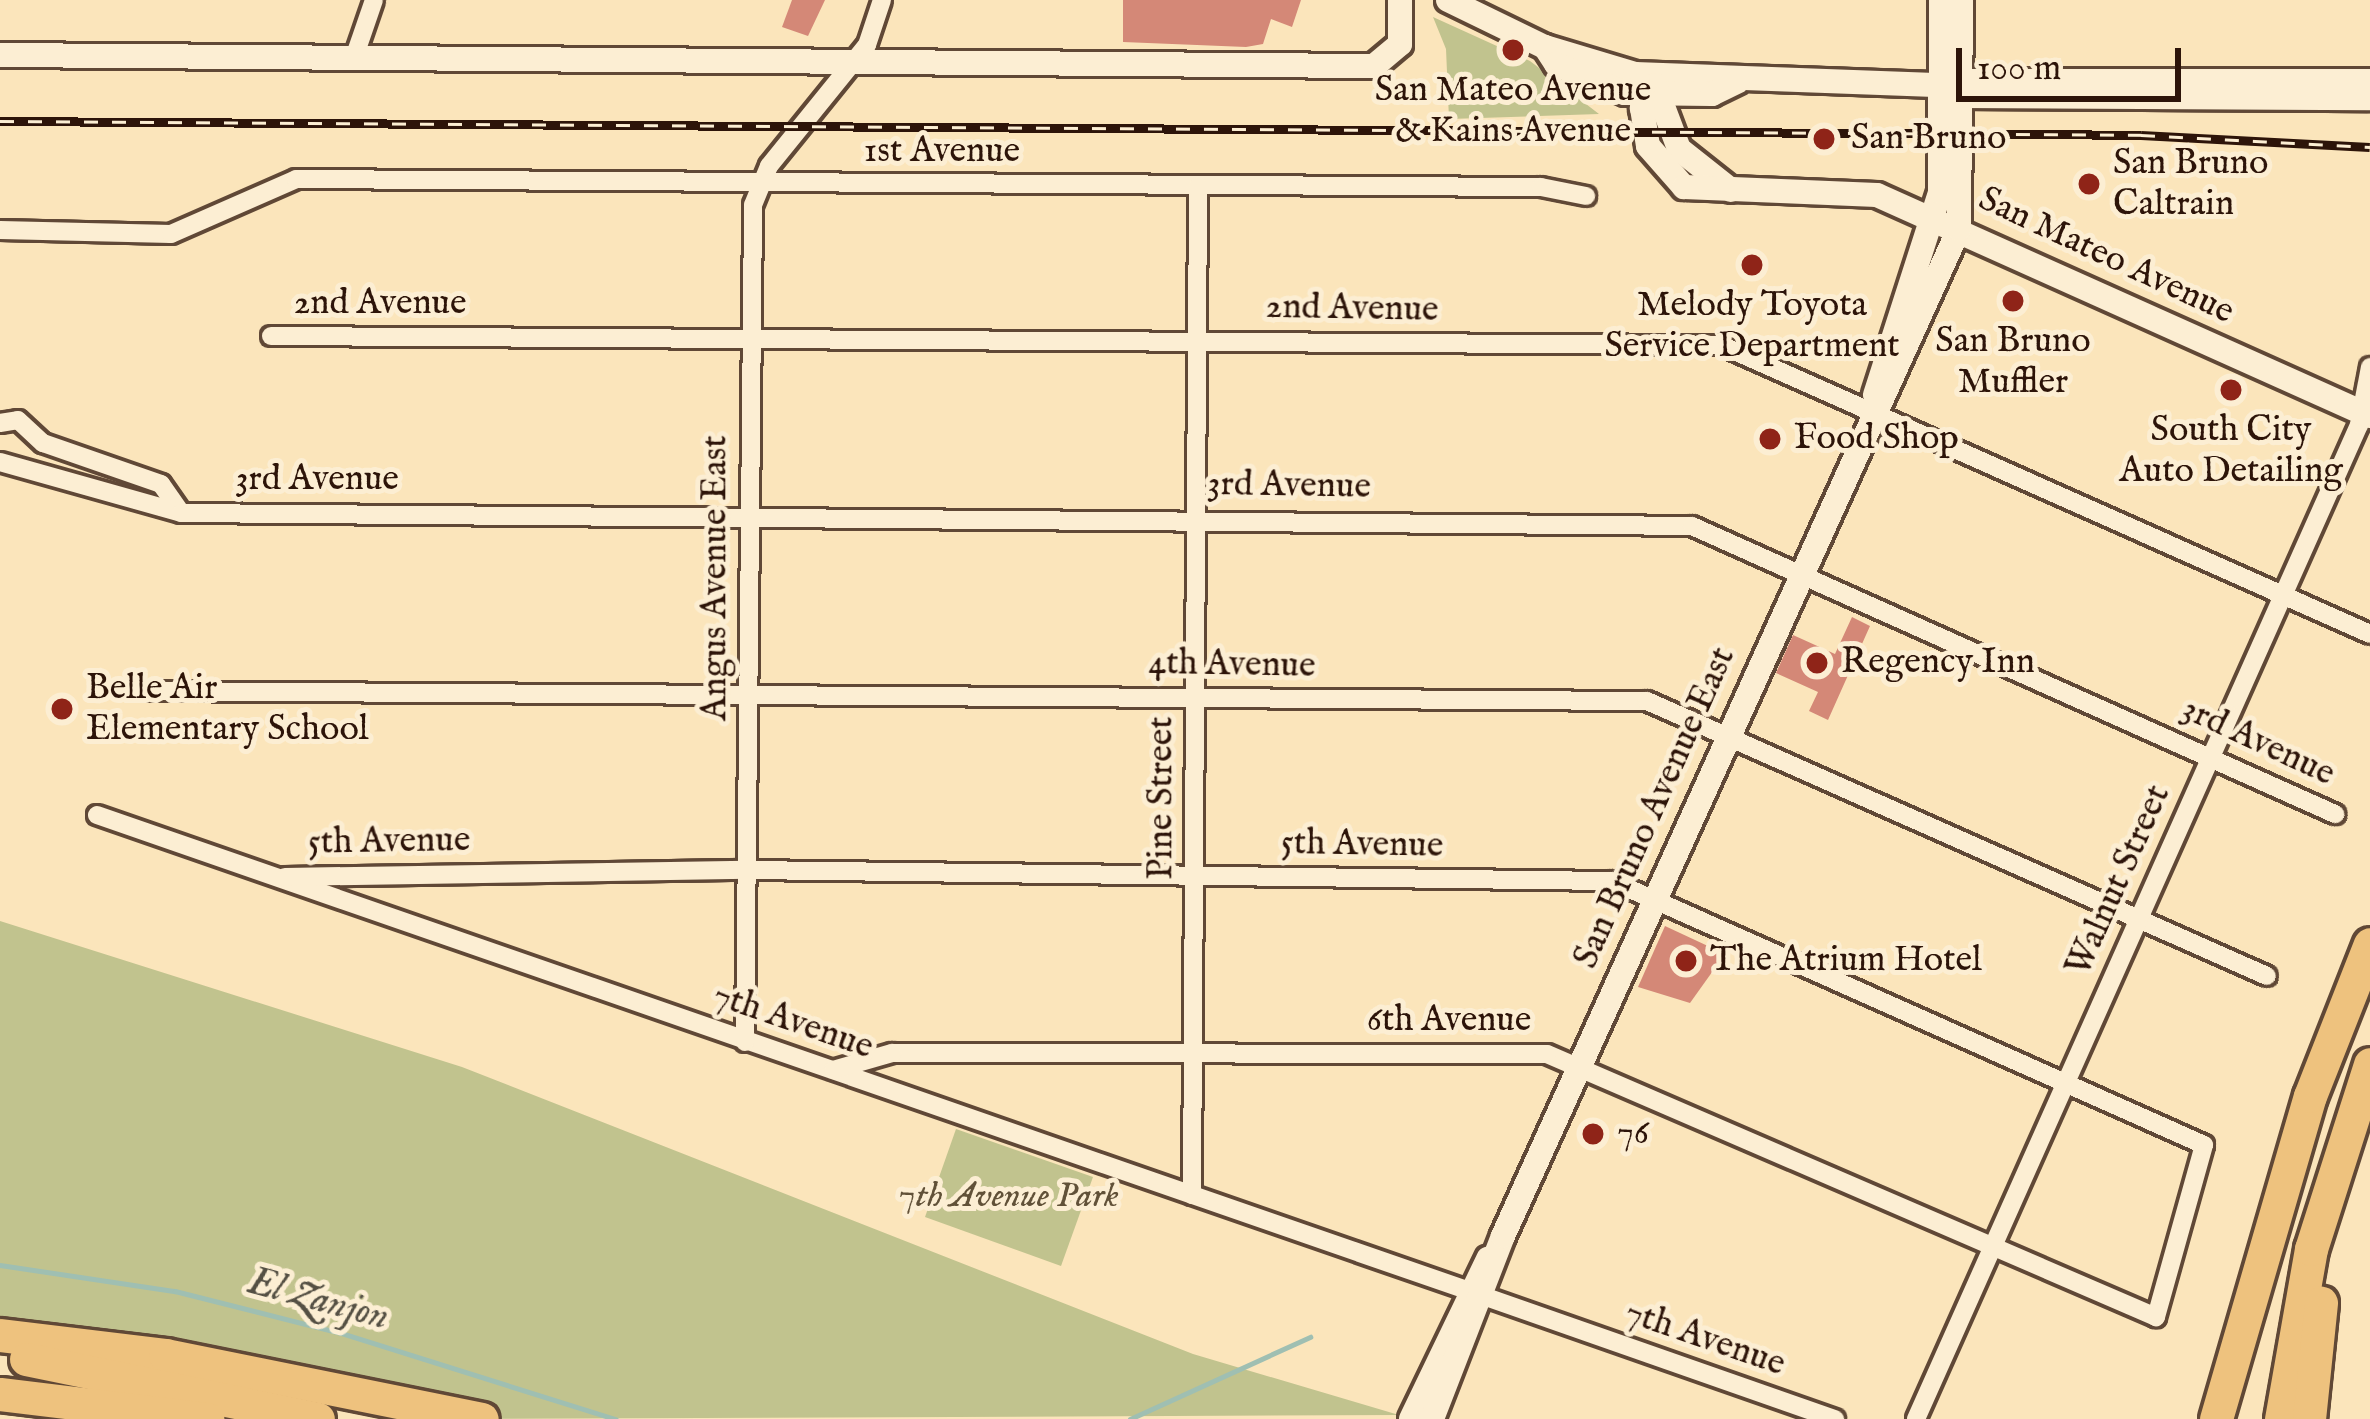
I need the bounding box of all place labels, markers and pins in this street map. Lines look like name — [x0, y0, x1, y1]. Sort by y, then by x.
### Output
marker: San Mateo Avenue & Kains Avenue — [1500, 37, 1526, 63]
place label: San Mateo Avenue & Kains Avenue — [1375, 68, 1651, 153]
place label: San Bruno — [1851, 117, 2006, 161]
marker: San Bruno — [1808, 123, 1840, 155]
place label: San Bruno Caltrain — [2113, 141, 2268, 226]
marker: San Bruno Caltrain — [2076, 171, 2102, 197]
marker: Melody Toyota Service Department — [1739, 252, 1765, 278]
place label: Melody Toyota Service Department — [1604, 283, 1900, 368]
marker: San Bruno Muffler — [2000, 288, 2026, 314]
place label: San Bruno Muffler — [1935, 319, 2091, 404]
marker: South City Auto Detailing — [2218, 377, 2244, 403]
place label: South City Auto Detailing — [2119, 408, 2343, 493]
place label: Food Shop — [1794, 417, 1959, 461]
marker: Food Shop — [1757, 426, 1783, 452]
place label: Regency Inn — [1841, 641, 2035, 685]
marker: Regency Inn — [1804, 650, 1830, 676]
place label: Belle Air Elementary School — [86, 666, 369, 751]
marker: Belle Air Elementary School — [49, 696, 75, 722]
place label: The Atrium Hotel — [1710, 939, 1982, 983]
marker: The Atrium Hotel — [1673, 948, 1699, 974]
place label: 76 — [1617, 1112, 1649, 1156]
marker: 76 — [1580, 1121, 1606, 1147]

